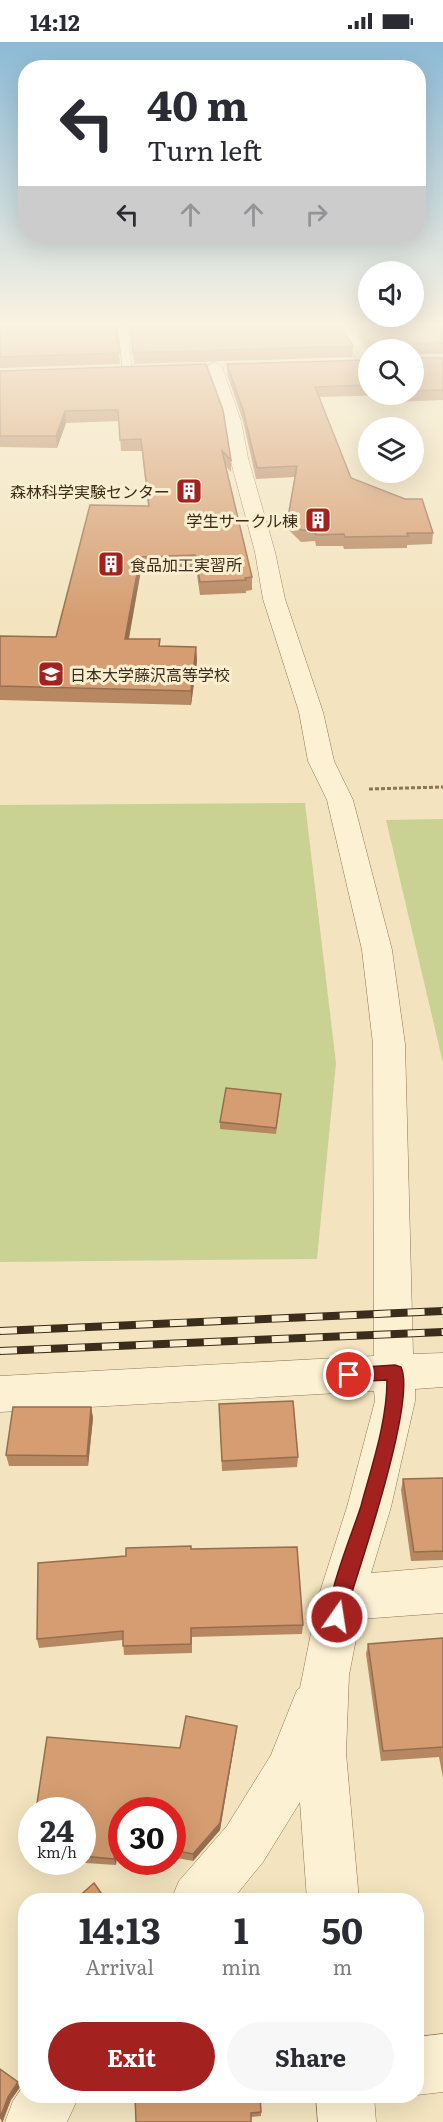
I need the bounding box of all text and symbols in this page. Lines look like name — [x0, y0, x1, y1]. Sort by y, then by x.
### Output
text: 14:12 — [30, 5, 80, 38]
text: 40 m — [147, 72, 248, 134]
icon: left — [48, 84, 126, 162]
text: Turn left — [147, 129, 262, 169]
icon: left — [111, 198, 144, 231]
icon: ahead — [174, 198, 207, 231]
icon: ahead — [237, 198, 270, 231]
icon: right — [300, 198, 333, 231]
map controls — [358, 261, 424, 483]
button: sound — [358, 261, 424, 327]
button: search — [358, 339, 424, 405]
button: layers — [358, 417, 424, 483]
building icon: 森林科学実験センター — [174, 476, 204, 506]
place label: 森林科学実験センター — [10, 479, 170, 503]
building icon: 学生サークル棟 — [303, 505, 333, 535]
place label: 学生サークル棟 — [186, 508, 298, 532]
building icon: 食品加工実習所 — [96, 549, 126, 579]
place label: 食品加工実習所 — [130, 552, 242, 576]
school or university icon: 日本大学藤沢高等学校 — [36, 659, 66, 689]
place label: 日本大学藤沢高等学校 — [70, 662, 230, 686]
pin — [323, 1349, 374, 1400]
icon: arrive — [332, 1358, 365, 1391]
position arrow — [305, 1585, 369, 1649]
speed limit sign: 30 — [108, 1797, 186, 1875]
text: 24 — [40, 1807, 74, 1851]
text: km/h — [37, 1840, 77, 1863]
text: 14:13 — [79, 1902, 161, 1955]
text: 1 — [234, 1902, 249, 1955]
text: 50 — [322, 1902, 363, 1955]
text: Arrival — [86, 1951, 154, 1981]
text: min — [222, 1951, 261, 1981]
text: m — [333, 1951, 352, 1981]
button: Exit — [48, 2022, 215, 2091]
button: Share — [227, 2022, 394, 2091]

